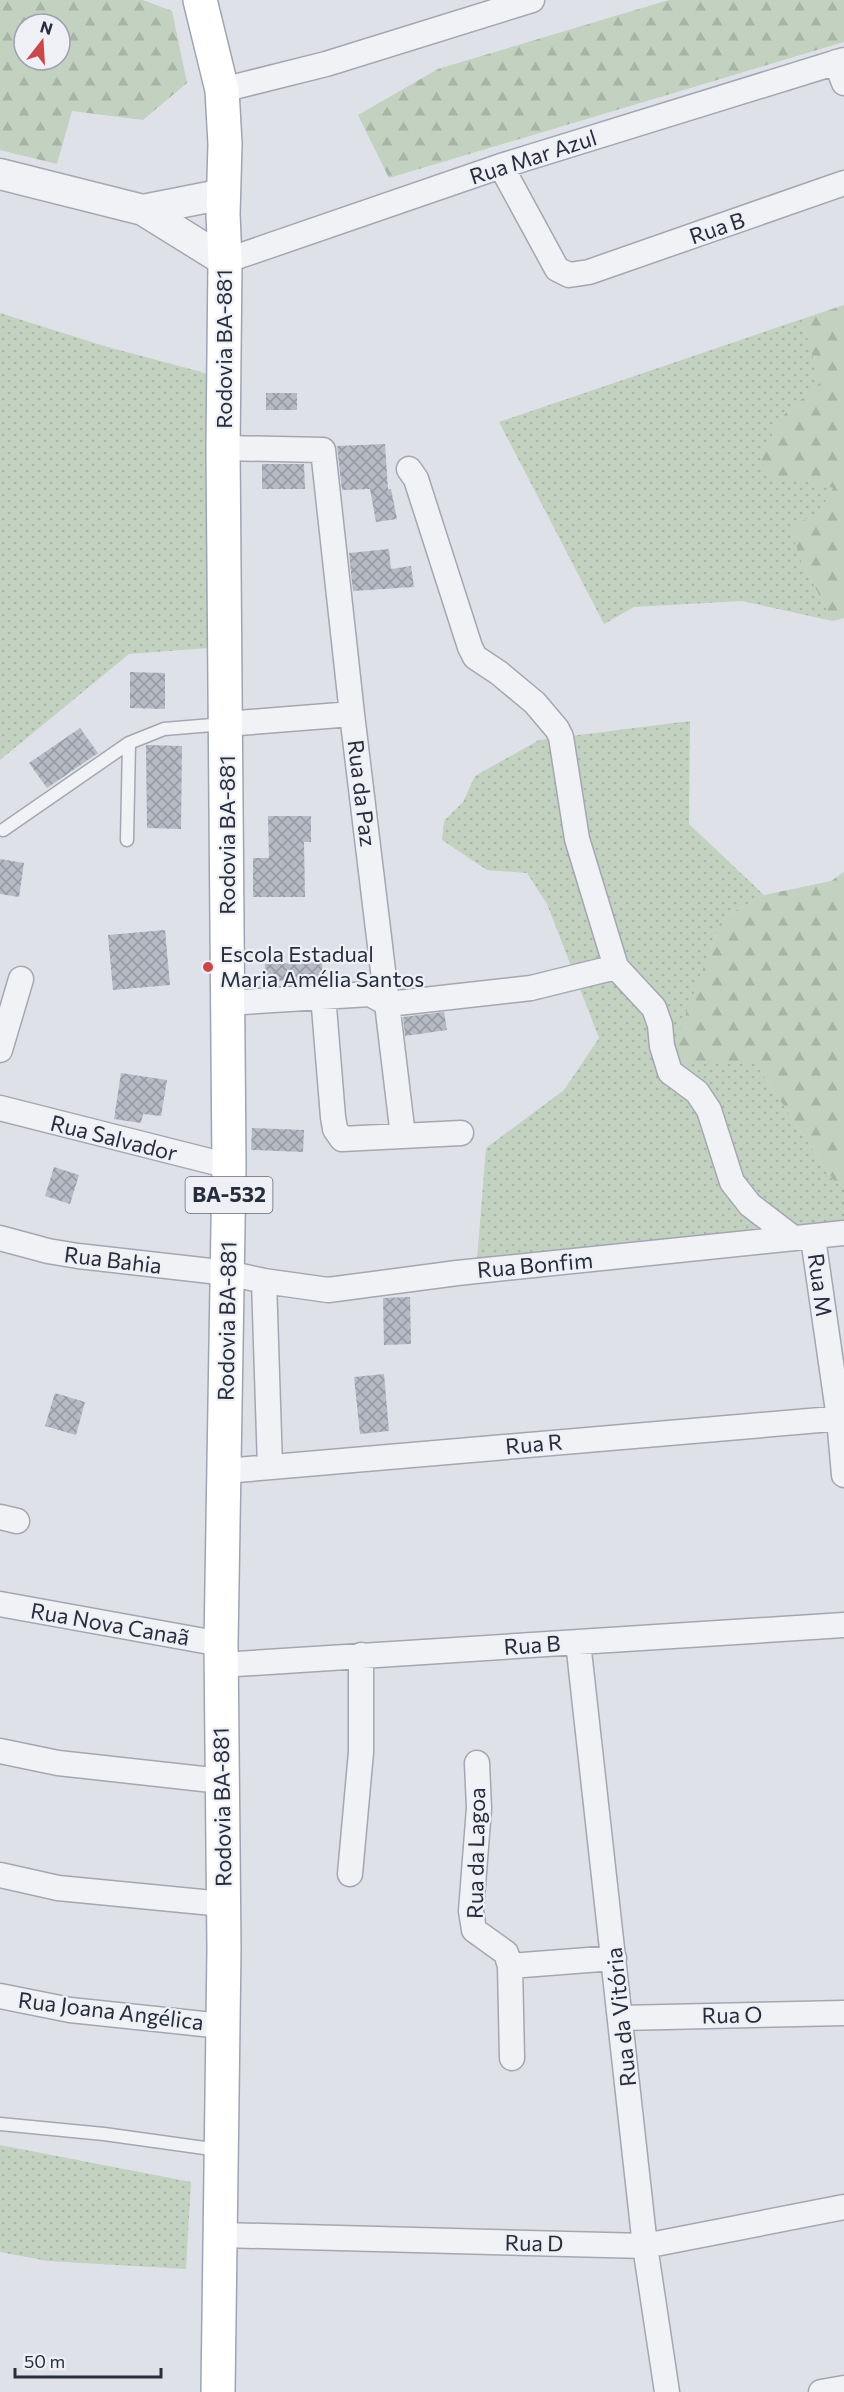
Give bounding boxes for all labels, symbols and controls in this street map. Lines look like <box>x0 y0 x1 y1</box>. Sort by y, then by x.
north arrow <box>12 12 72 72</box>
text: N <box>38 16 55 38</box>
street label: Rua Mar Azul <box>466 123 600 190</box>
street label: Rua B <box>686 206 748 250</box>
street label: Rodovia BA-881 <box>210 269 237 429</box>
street label: Rua da Paz <box>343 738 382 848</box>
street label: Rodovia BA-881 <box>213 755 240 915</box>
place label: Escola Estadual Maria Amélia Santos <box>220 940 424 992</box>
marker: Escola Estadual Maria Amélia Santos <box>201 960 215 974</box>
street label: Rua Salvador <box>48 1109 181 1166</box>
road number: BA-532 <box>186 1177 272 1213</box>
street label: Rua Bahia <box>63 1240 163 1279</box>
street label: Rodovia BA-881 <box>212 1241 241 1401</box>
street label: Rua Bonfim <box>476 1246 594 1283</box>
street label: Rua M <box>803 1252 838 1318</box>
street label: Rua R <box>504 1428 564 1459</box>
street label: Rua Nova Canaã <box>29 1596 192 1651</box>
street label: Rua B <box>503 1629 561 1660</box>
street label: Rodovia BA-881 <box>207 1727 236 1887</box>
street label: Rua da Lagoa <box>461 1787 490 1919</box>
street label: Rua da Vitória <box>600 1946 641 2088</box>
street label: Rua Joana Angélica <box>17 1986 205 2035</box>
street label: Rua O <box>701 2000 763 2029</box>
street label: Rua D <box>504 2228 564 2257</box>
scale bar <box>15 2341 160 2379</box>
text: 50 m <box>24 2350 65 2372</box>

